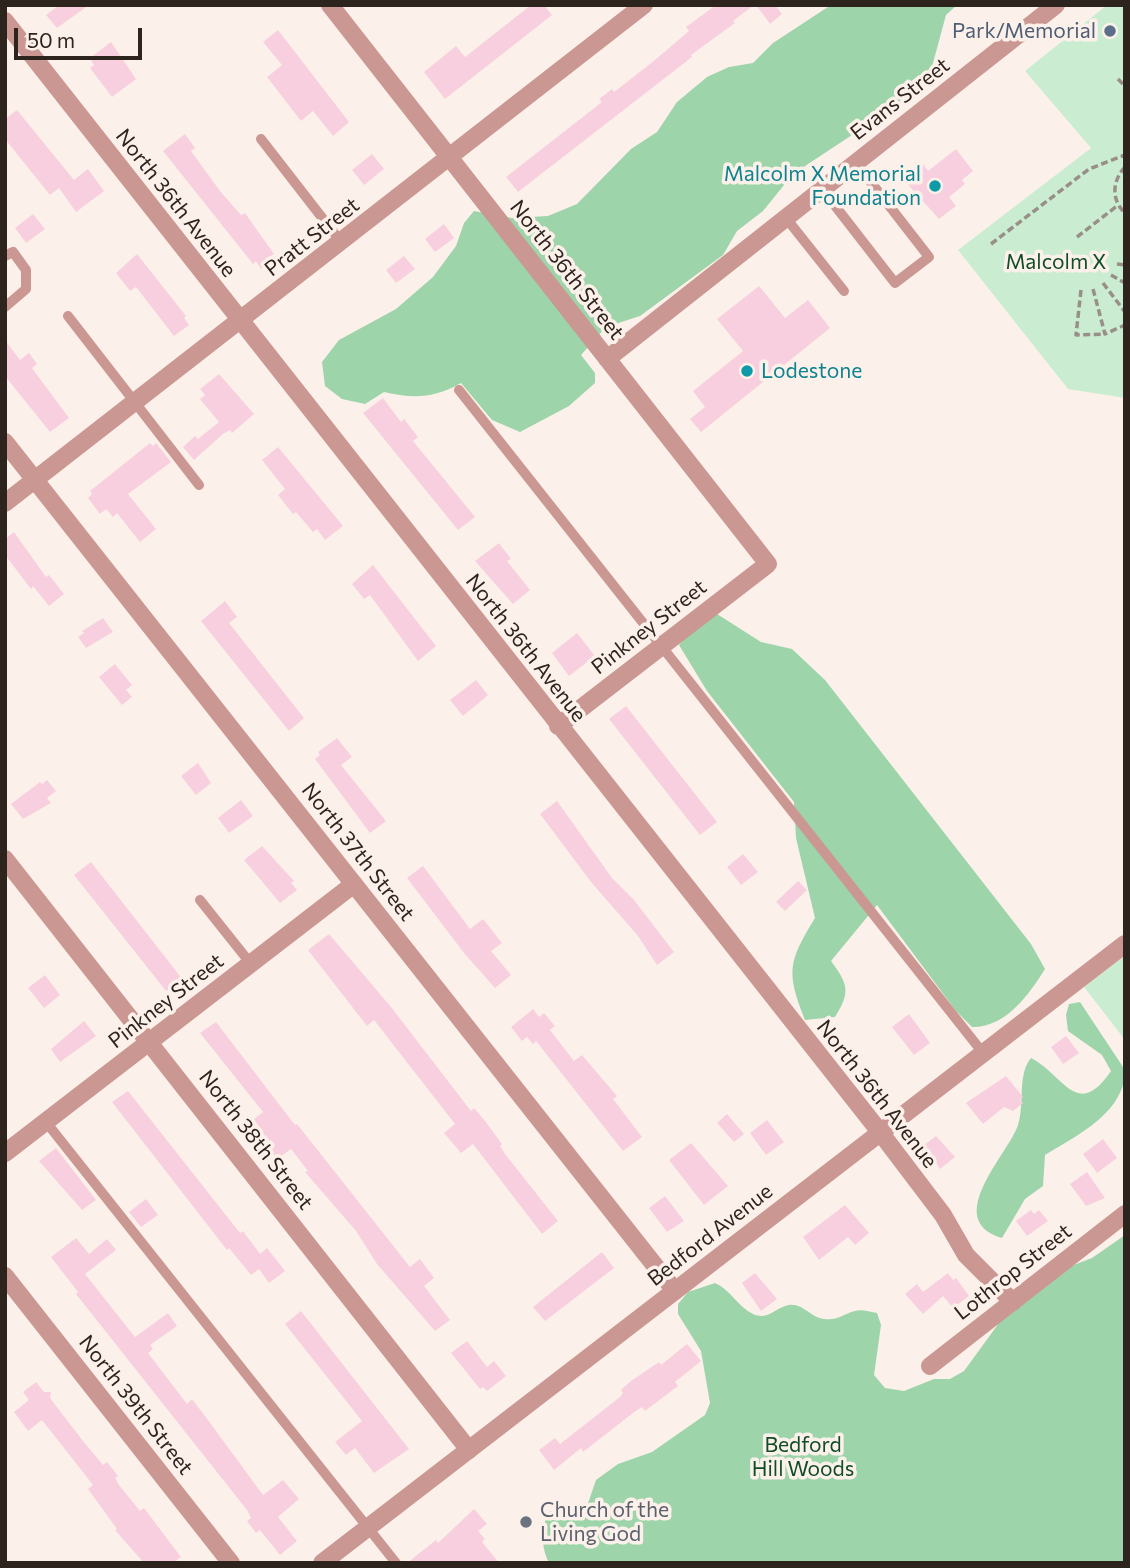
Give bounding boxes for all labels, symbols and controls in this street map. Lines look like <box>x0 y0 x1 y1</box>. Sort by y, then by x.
scale bar <box>18 14 145 58</box>
place label: Park/Memorial <box>952 18 1096 44</box>
marker: Park/Memorial <box>1102 23 1118 39</box>
text: 50 m <box>27 27 75 52</box>
street label: Evans Street <box>845 53 955 145</box>
street label: North 36th Avenue <box>110 124 242 282</box>
place label: Malcolm X Memorial Foundation <box>724 161 921 211</box>
marker: Malcolm X Memorial Foundation <box>927 178 943 194</box>
street label: Pratt Street <box>260 192 364 282</box>
street label: North 36th Street <box>505 195 629 345</box>
park label: Malcolm X <box>1005 249 1107 275</box>
place label: Lodestone <box>761 358 862 384</box>
marker: Lodestone <box>739 363 755 379</box>
street label: North 36th Avenue <box>460 569 592 727</box>
street label: Pinkney Street <box>586 574 712 680</box>
street label: North 37th Street <box>296 778 420 926</box>
street label: Pinkney Street <box>103 948 229 1054</box>
street label: North 36th Avenue <box>811 1015 943 1173</box>
street label: North 38th Street <box>194 1065 318 1215</box>
street label: Bedford Avenue <box>643 1179 777 1291</box>
street label: Lothrop Street <box>950 1219 1076 1325</box>
street label: North 39th Street <box>74 1330 198 1480</box>
park label: Bedford Hill Woods <box>752 1432 854 1482</box>
place label: Church of the Living God <box>540 1497 669 1547</box>
marker: Church of the Living God <box>518 1514 534 1530</box>

